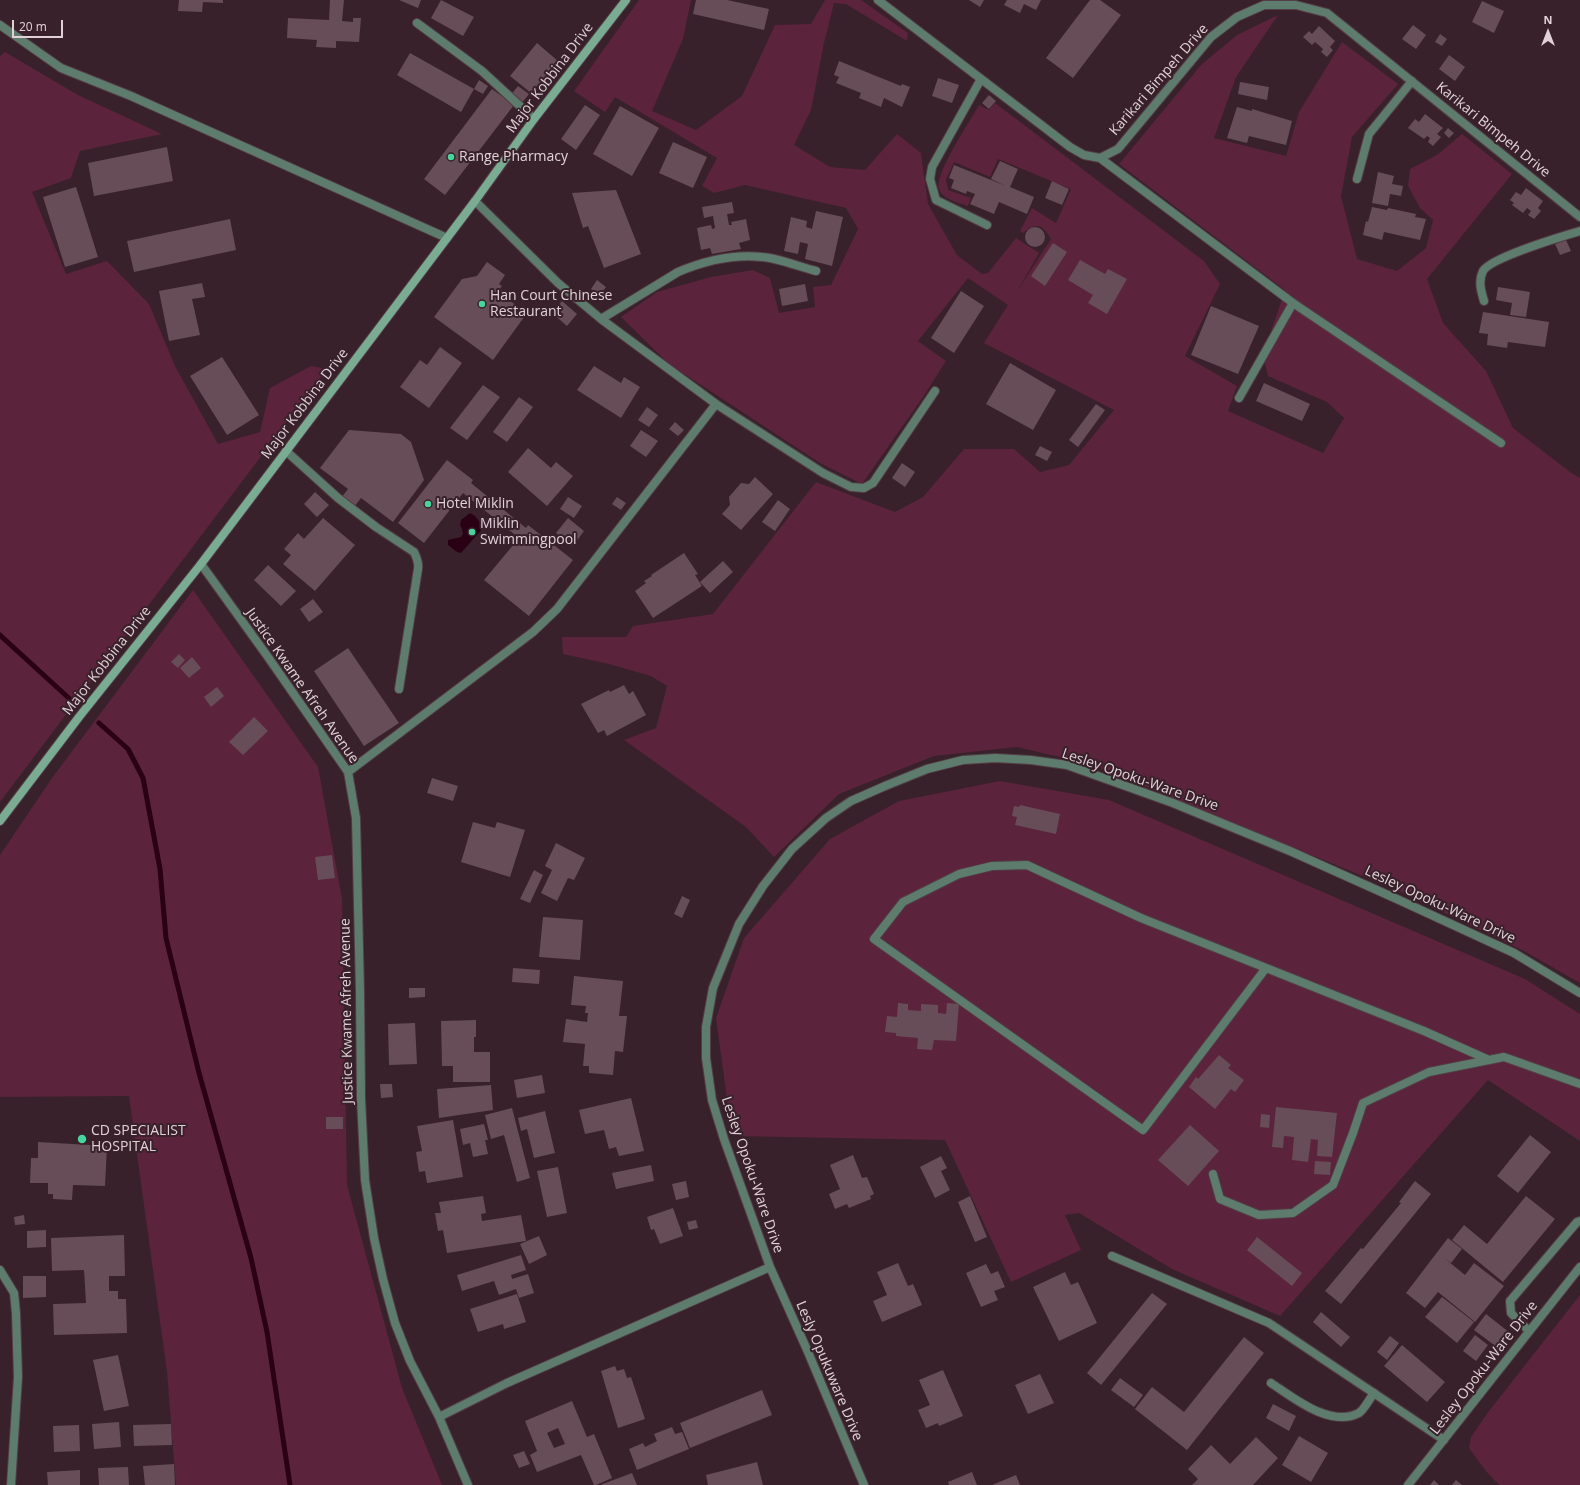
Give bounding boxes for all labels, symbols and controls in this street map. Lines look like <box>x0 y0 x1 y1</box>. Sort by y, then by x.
scale bar <box>14 12 65 38</box>
north arrow <box>1528 12 1568 52</box>
text: N <box>1544 12 1552 27</box>
text: 20 m <box>19 18 47 35</box>
street label: Major Kobbina Drive <box>503 20 597 136</box>
street label: Karikari Bimpeh Drive <box>1106 21 1212 139</box>
street label: Karikari Bimpeh Drive <box>1433 79 1553 181</box>
place label: Range Pharmacy <box>459 149 568 165</box>
marker: Range Pharmacy <box>446 152 456 162</box>
place label: Han Court Chinese Restaurant <box>490 288 612 320</box>
marker: Han Court Chinese Restaurant <box>477 299 487 309</box>
street label: Major Kobbina Drive <box>258 346 352 462</box>
place label: Hotel Miklin <box>436 496 514 512</box>
marker: Hotel Miklin <box>423 499 433 509</box>
place label: Miklin Swimmingpool <box>480 516 577 548</box>
marker: Miklin Swimmingpool <box>467 527 477 537</box>
street label: Major Kobbina Drive <box>59 603 155 719</box>
street label: Justice Kwame Afreh Avenue <box>242 605 362 767</box>
street label: Lesley Opoku-Ware Drive <box>1060 745 1220 815</box>
street label: Lesley Opoku-Ware Drive <box>1362 863 1518 947</box>
street label: Justice Kwame Afreh Avenue <box>337 918 357 1104</box>
street label: Lesley Opoku-Ware Drive <box>717 1095 787 1255</box>
place label: CD SPECIALIST HOSPITAL <box>91 1123 186 1156</box>
marker: CD SPECIALIST HOSPITAL <box>76 1133 88 1145</box>
street label: Lesley Opoku-Ware Drive <box>1427 1298 1541 1438</box>
street label: Lesly Opukuware Drive <box>792 1299 866 1443</box>

